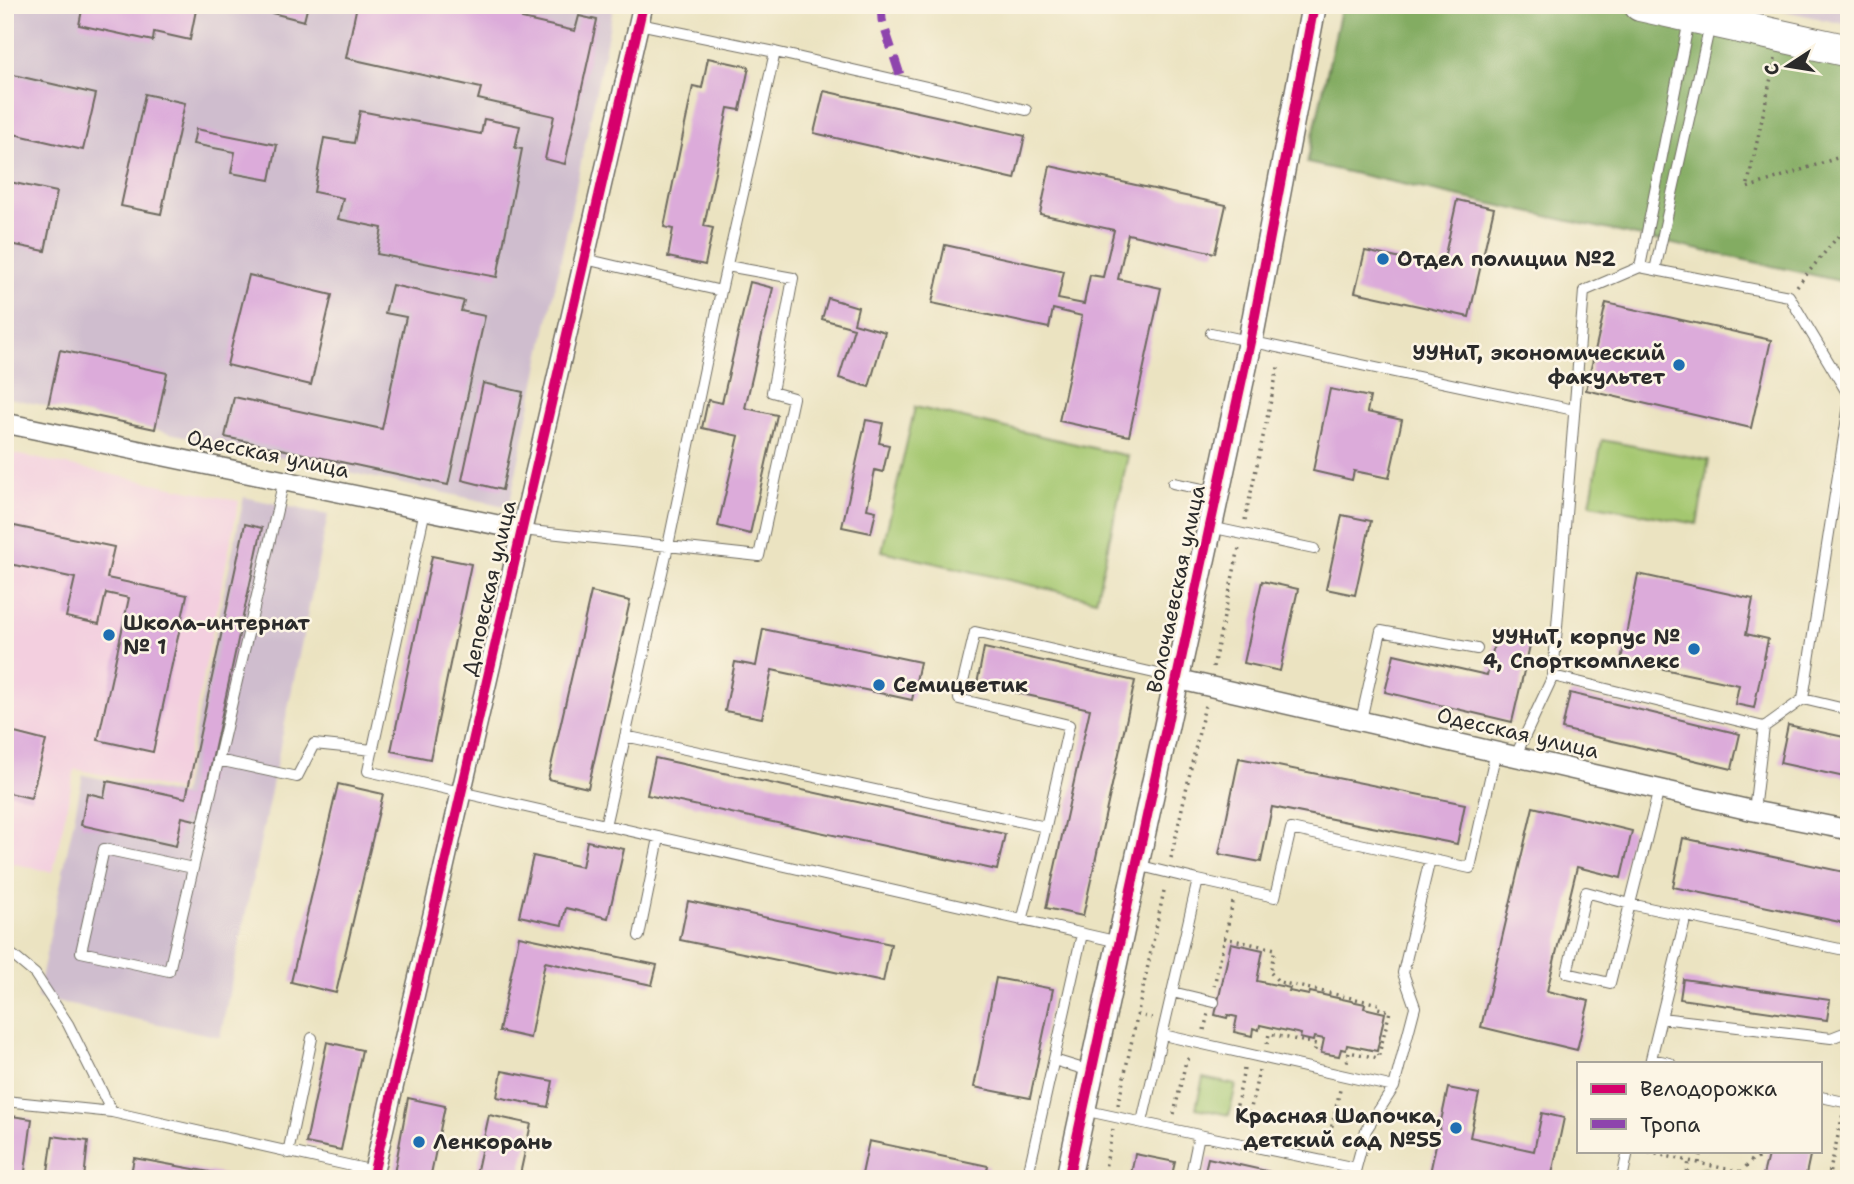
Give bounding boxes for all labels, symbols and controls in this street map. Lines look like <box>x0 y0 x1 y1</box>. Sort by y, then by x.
north arrow <box>1752 32 1822 102</box>
text: С <box>1758 61 1785 78</box>
place label: Отдел полиции №2 <box>1397 245 1616 273</box>
marker: Отдел полиции №2 <box>1375 251 1391 267</box>
place label: УУНиТ, экономический факультет <box>1412 339 1665 391</box>
marker: УУНиТ, экономический факультет <box>1671 357 1687 373</box>
street label: Одесская улица <box>184 423 352 485</box>
street label: Волочаевская улица <box>1140 482 1212 696</box>
street label: Деповская улица <box>455 497 523 679</box>
place label: Школа-интернат № 1 <box>123 609 310 661</box>
place label: УУНиТ, корпус № 4, Спорткомплекс <box>1483 623 1680 675</box>
marker: Школа-интернат № 1 <box>101 627 117 643</box>
marker: УУНиТ, корпус № 4, Спорткомплекс <box>1686 641 1702 657</box>
place label: Семицветик <box>893 671 1028 699</box>
marker: Семицветик <box>871 677 887 693</box>
street label: Одесская улица <box>1434 701 1602 765</box>
legend <box>1577 1062 1822 1152</box>
text: Велодорожка <box>1640 1075 1777 1103</box>
place label: Красная Шапочка, детский сад №55 <box>1235 1102 1442 1154</box>
text: Тропа <box>1640 1111 1700 1139</box>
marker: Красная Шапочка, детский сад №55 <box>1448 1120 1464 1136</box>
place label: Ленкорань <box>433 1128 552 1156</box>
marker: Ленкорань <box>411 1134 427 1150</box>

